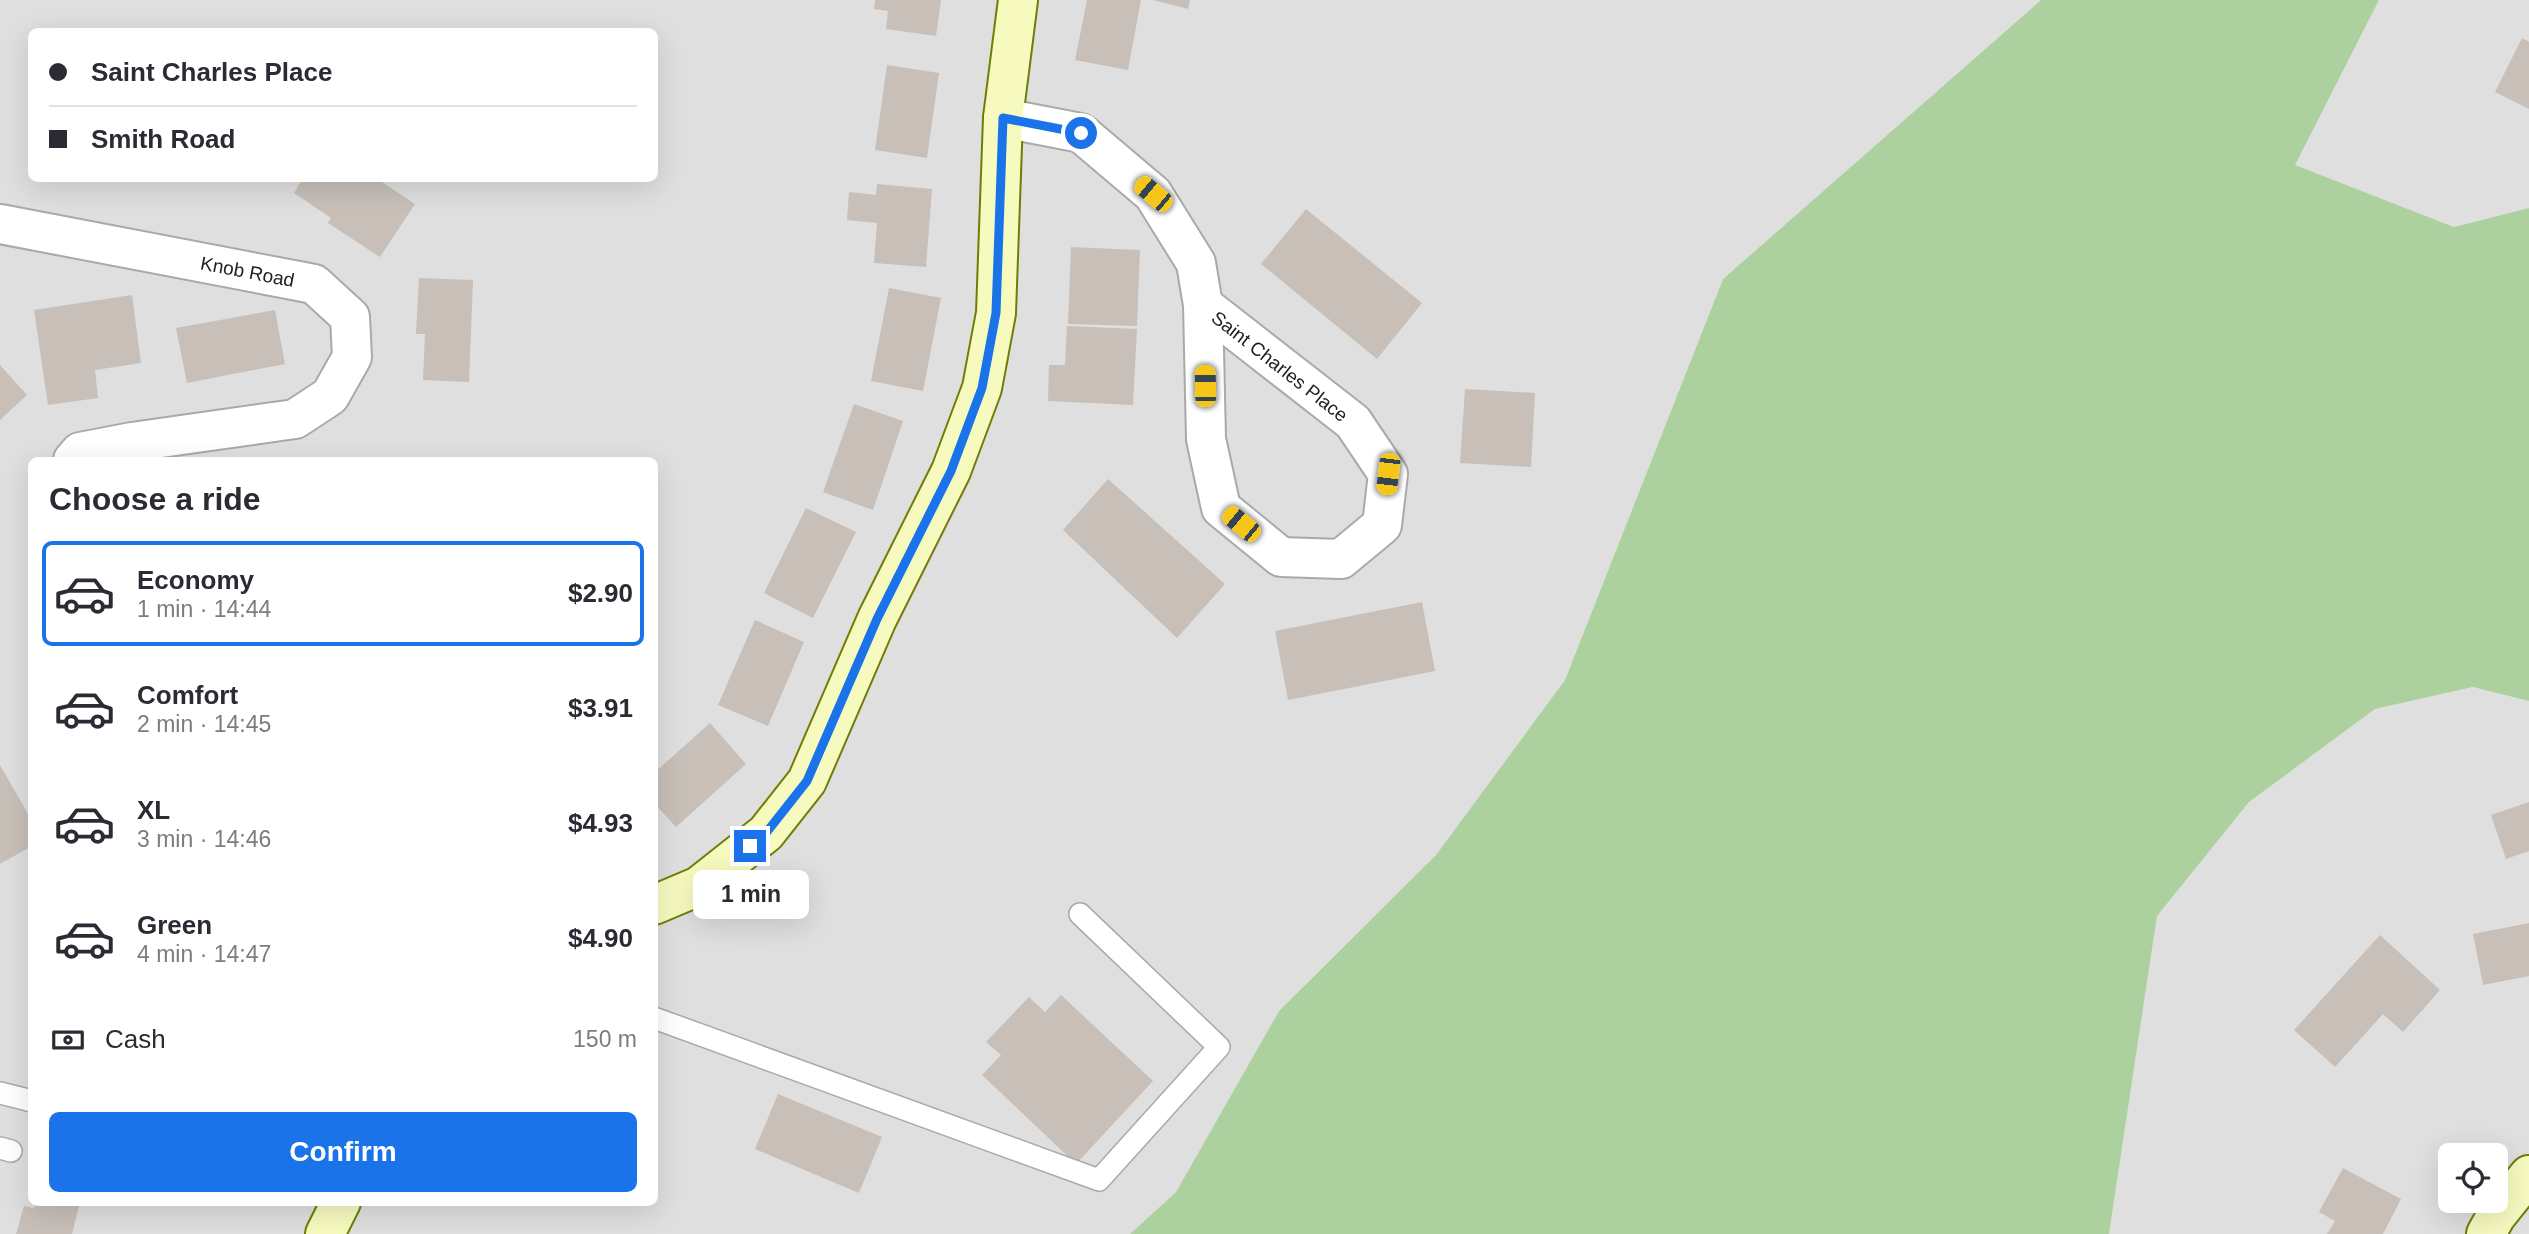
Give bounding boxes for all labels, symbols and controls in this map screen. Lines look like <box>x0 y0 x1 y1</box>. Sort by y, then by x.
text: Saint Charles Place <box>91 57 332 87</box>
route start <box>1065 117 1097 149</box>
text: Smith Road <box>91 124 235 154</box>
car <box>1131 172 1176 216</box>
street label: Knob Road <box>199 253 296 291</box>
street label: Saint Charles Place <box>1207 307 1352 426</box>
car <box>1195 365 1216 407</box>
car <box>1376 452 1401 496</box>
text: Choose a ride <box>49 481 261 517</box>
car <box>1219 503 1264 545</box>
icon: car <box>53 562 116 625</box>
text: Economy <box>137 565 254 595</box>
text: $2.90 <box>568 578 633 608</box>
text: 1 min · 14:44 <box>137 596 271 622</box>
icon: car <box>53 677 116 740</box>
text: Comfort <box>137 680 238 710</box>
text: $3.91 <box>568 693 633 723</box>
text: 2 min · 14:45 <box>137 711 271 737</box>
icon: car <box>53 792 116 855</box>
text: XL <box>137 795 170 825</box>
text: $4.93 <box>568 808 633 838</box>
text: 3 min · 14:46 <box>137 826 271 852</box>
route end <box>734 830 766 862</box>
callout: 1 min <box>692 870 808 920</box>
text: 1 min <box>721 881 781 907</box>
icon: car <box>53 907 116 970</box>
text: Green <box>137 910 212 940</box>
text: $4.90 <box>568 923 633 953</box>
text: 4 min · 14:47 <box>137 941 271 967</box>
icon: cash <box>49 1021 87 1059</box>
text: Cash <box>105 1024 166 1054</box>
text: 150 m <box>573 1026 637 1052</box>
button: Confirm <box>49 1112 637 1192</box>
map controls <box>2438 1143 2508 1213</box>
button: locate <box>2438 1143 2508 1213</box>

